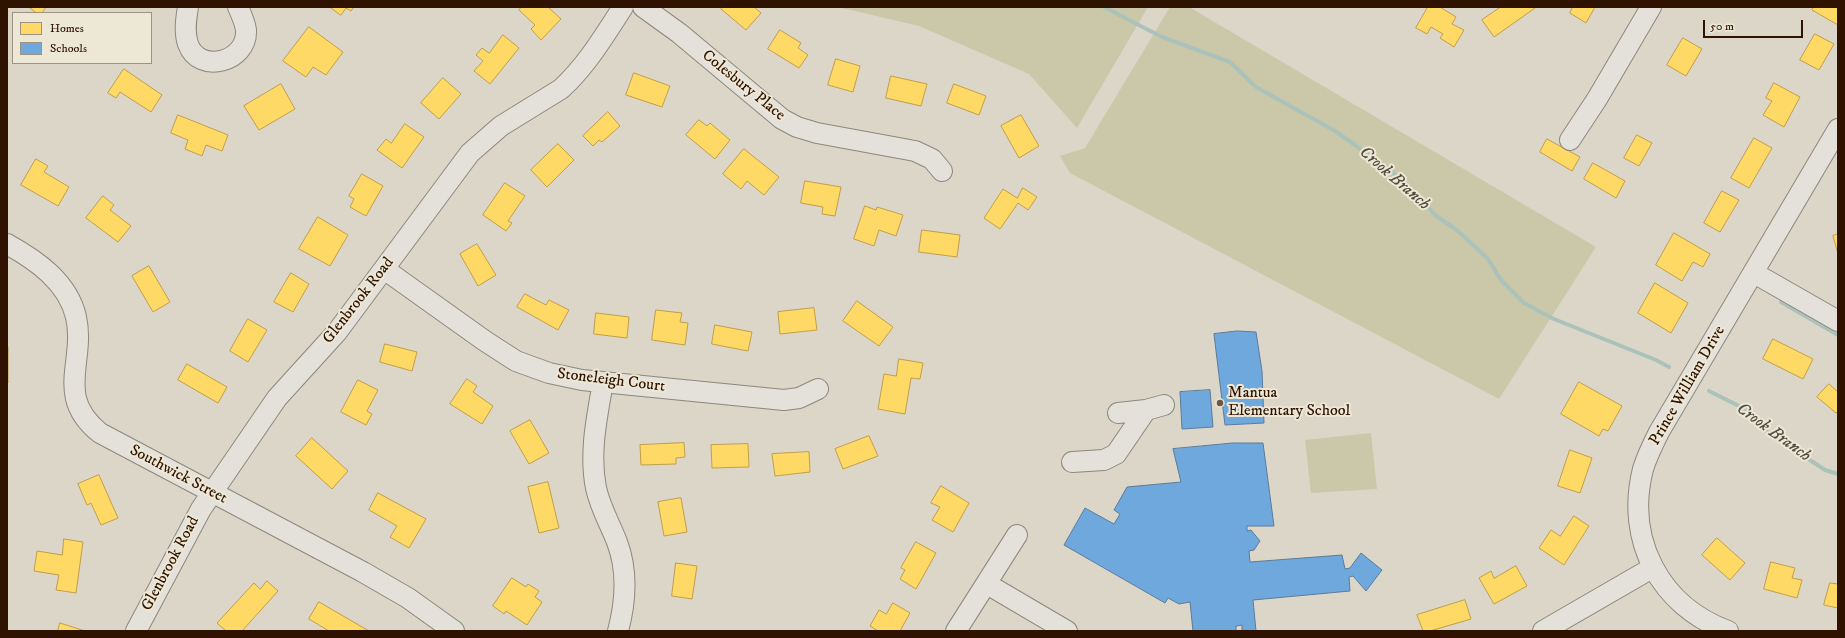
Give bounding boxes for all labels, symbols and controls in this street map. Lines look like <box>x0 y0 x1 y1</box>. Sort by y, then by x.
legend <box>12 12 152 64</box>
scale bar <box>1705 12 1805 38</box>
text: 50 m <box>1710 19 1734 34</box>
text: Homes <box>50 21 84 36</box>
text: Schools <box>50 41 87 56</box>
street label: Colesbury Place <box>697 47 789 125</box>
water label: Crook Branch <box>1354 143 1434 215</box>
street label: Glenbrook Road <box>319 254 399 348</box>
street label: Prince William Drive <box>1646 323 1730 449</box>
street label: Stoneleigh Court <box>556 365 666 397</box>
place label: Mantua Elementary School <box>1228 384 1350 422</box>
marker: Mantua Elementary School <box>1215 398 1225 408</box>
water label: Crook Branch <box>1732 399 1814 467</box>
street label: Southwick Street <box>126 441 230 509</box>
street label: Glenbrook Road <box>138 513 204 615</box>

